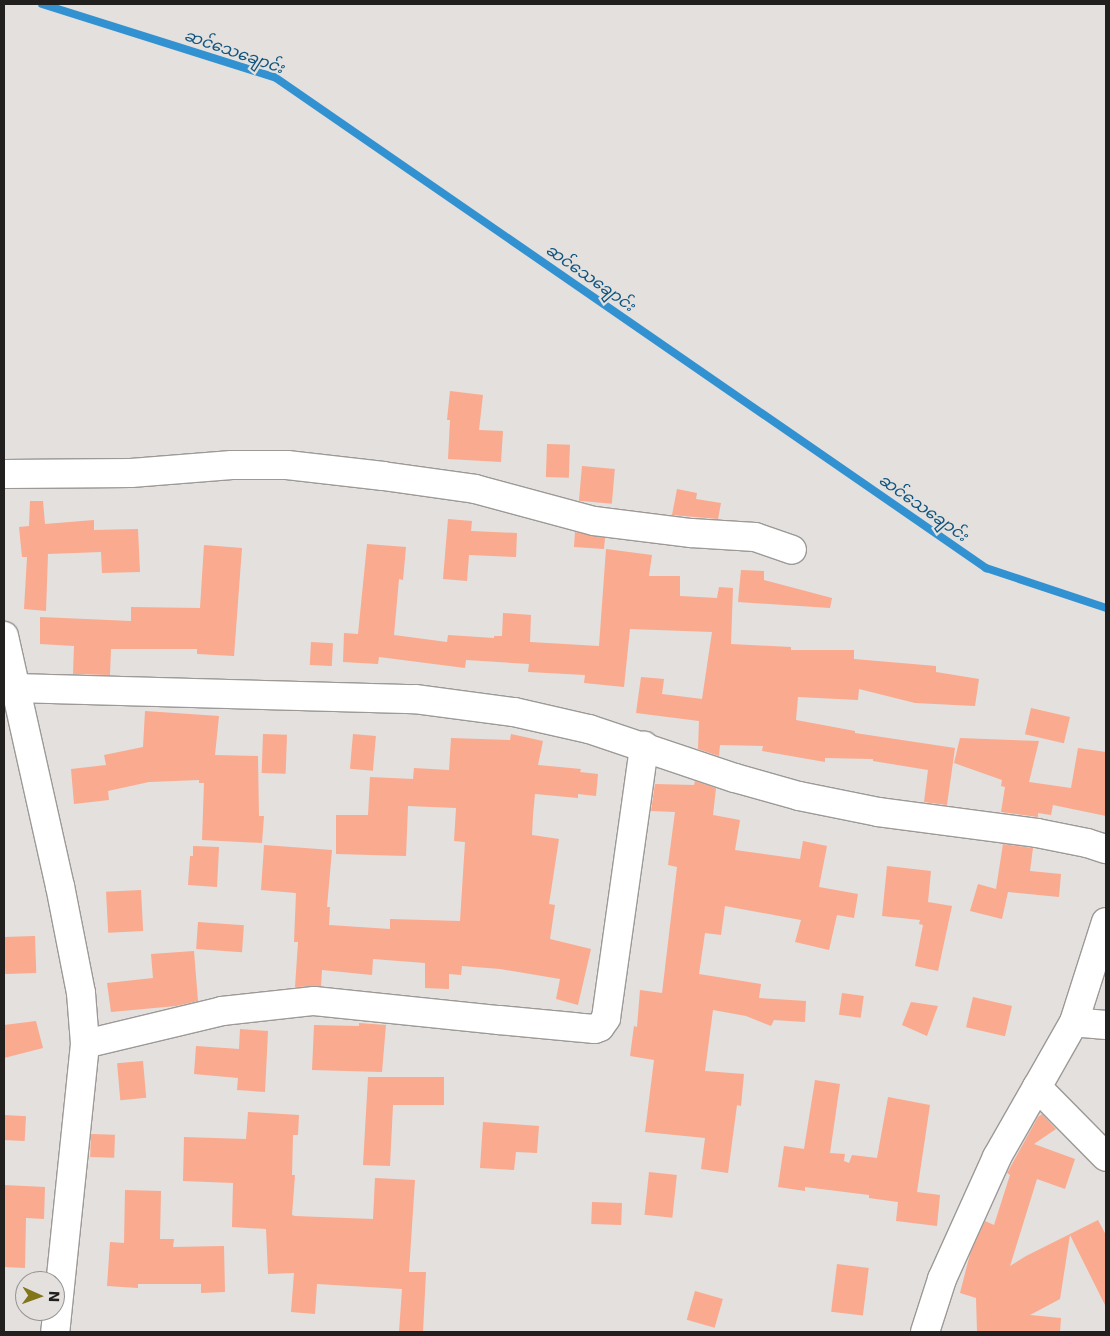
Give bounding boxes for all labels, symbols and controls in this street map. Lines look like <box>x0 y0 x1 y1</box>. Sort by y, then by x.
water label: ဆင်သေချောင်း <box>182 26 286 78</box>
water label: ဆင်သေချောင်း <box>542 240 638 316</box>
water label: ဆင်သေချောင်း <box>875 470 971 546</box>
north arrow <box>15 1271 65 1321</box>
text: N <box>46 1290 62 1303</box>

